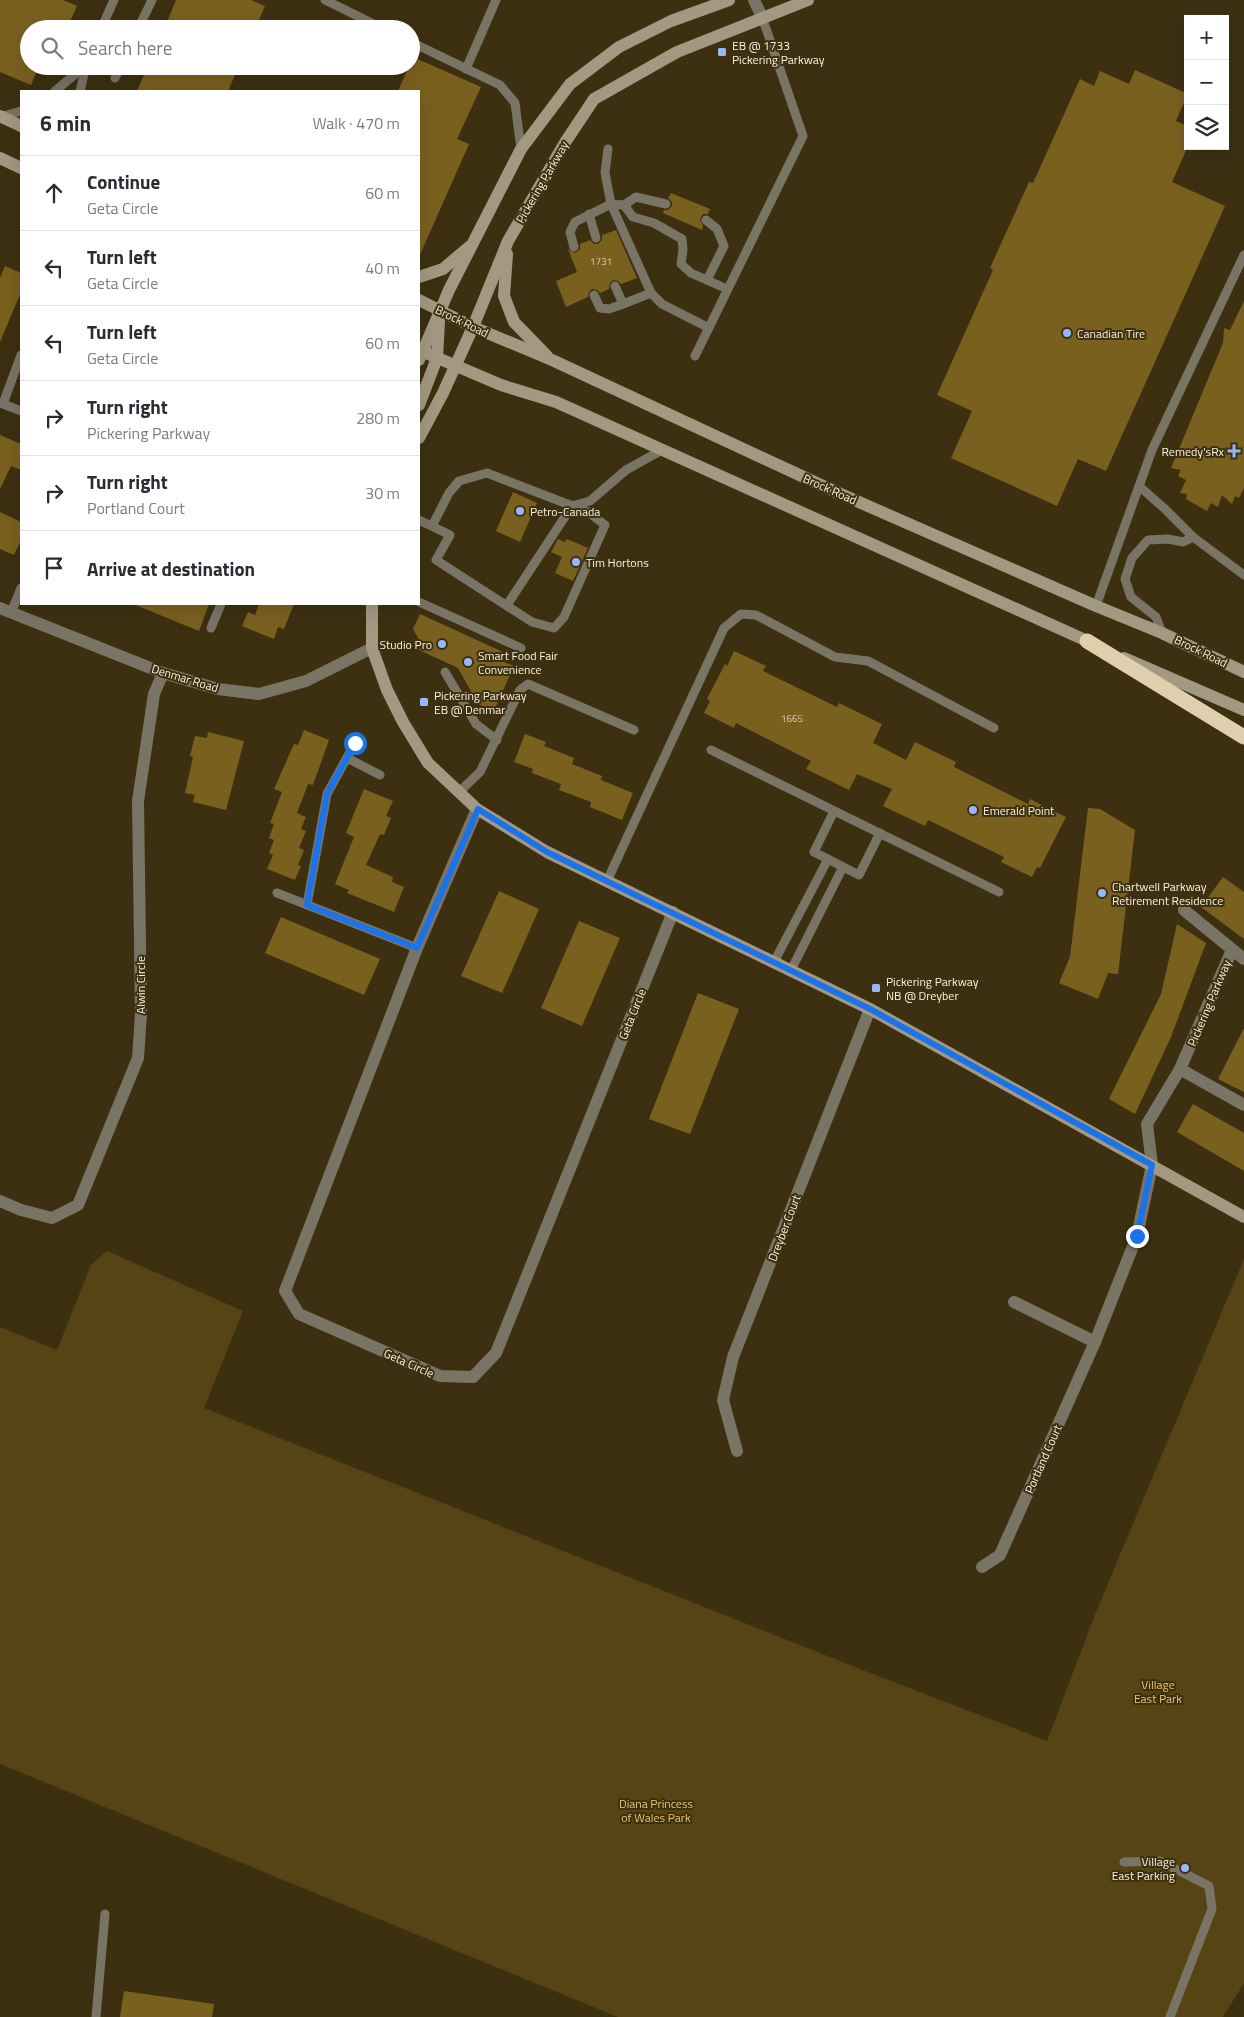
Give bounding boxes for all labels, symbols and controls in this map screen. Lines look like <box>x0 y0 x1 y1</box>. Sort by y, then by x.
map controls <box>1184 15 1229 150</box>
button: + <box>1184 15 1229 60</box>
search box <box>20 20 420 75</box>
text: Search here <box>78 33 172 62</box>
icon: search <box>38 34 66 62</box>
place label: EB @ 1733 Pickering Parkway <box>732 36 825 69</box>
marker: EB @ 1733 Pickering Parkway <box>716 46 728 58</box>
button: − <box>1184 60 1229 105</box>
button: layers <box>1184 105 1229 150</box>
text: 6 min <box>40 107 91 139</box>
text: Walk · 470 m <box>312 111 400 135</box>
street label: Pickering Parkway <box>511 137 573 227</box>
text: Continue <box>87 167 160 196</box>
icon: ahead <box>40 179 68 207</box>
text: 60 m <box>365 181 400 205</box>
text: Geta Circle <box>87 196 158 220</box>
text: Turn left <box>87 242 157 271</box>
icon: left <box>40 254 68 282</box>
house number: 1731 <box>590 254 612 269</box>
text: 40 m <box>365 256 400 280</box>
text: Geta Circle <box>87 271 158 295</box>
street label: Brock Road <box>432 300 492 342</box>
text: Turn left <box>87 317 157 346</box>
place label: Canadian Tire <box>1077 324 1145 343</box>
marker: Canadian Tire <box>1061 327 1073 339</box>
icon: left <box>40 329 68 357</box>
text: 60 m <box>365 331 400 355</box>
text: Geta Circle <box>87 346 158 370</box>
text: Turn right <box>87 392 168 421</box>
icon: right <box>40 404 68 432</box>
text: 280 m <box>356 406 400 430</box>
text: Pickering Parkway <box>87 421 210 445</box>
place label: Remedy'sRx <box>1162 442 1225 461</box>
marker: Remedy'sRx <box>1228 445 1240 457</box>
text: Turn right <box>87 467 168 496</box>
street label: Brock Road <box>800 469 860 509</box>
icon: right <box>40 479 68 507</box>
text: 30 m <box>365 481 400 505</box>
text: Portland Court <box>87 496 185 520</box>
place label: Petro-Canada <box>530 502 600 521</box>
marker: Petro-Canada <box>514 505 526 517</box>
place label: Tim Hortons <box>586 553 649 572</box>
icon: arrive <box>40 554 68 582</box>
text: Arrive at destination <box>87 554 255 583</box>
marker: Tim Hortons <box>570 556 582 568</box>
street label: Brock Road <box>1171 630 1231 672</box>
place label: Studio Pro <box>380 635 432 654</box>
marker: Studio Pro <box>436 638 448 650</box>
place label: Smart Food Fair Convenience <box>478 646 558 679</box>
marker: Smart Food Fair Convenience <box>462 656 474 668</box>
street label: Denmar Road <box>149 659 221 697</box>
place label: Pickering Parkway EB @ Denmar <box>434 686 527 719</box>
marker: Pickering Parkway EB @ Denmar <box>418 696 430 708</box>
house number: 1665 <box>781 711 804 726</box>
route start <box>344 732 367 755</box>
place label: Emerald Point <box>983 801 1055 820</box>
marker: Emerald Point <box>967 804 979 816</box>
place label: Chartwell Parkway Retirement Residence <box>1112 877 1223 910</box>
marker: Chartwell Parkway Retirement Residence <box>1096 887 1108 899</box>
street label: Alwin Circle <box>131 956 150 1014</box>
street label: Pickering Parkway <box>1182 957 1236 1049</box>
place label: Pickering Parkway NB @ Dreyber <box>886 972 979 1005</box>
marker: Pickering Parkway NB @ Dreyber <box>870 982 882 994</box>
street label: Geta Circle <box>613 986 651 1042</box>
street label: Dreyber Court <box>763 1191 806 1264</box>
route end <box>1126 1225 1149 1248</box>
street label: Geta Circle <box>381 1343 437 1383</box>
street label: Portland Court <box>1019 1421 1067 1496</box>
park label: Village East Park <box>1134 1675 1182 1708</box>
park label: Diana Princess of Wales Park <box>619 1794 694 1827</box>
place label: Village East Parking <box>1112 1852 1175 1885</box>
marker: Village East Parking <box>1179 1862 1191 1874</box>

